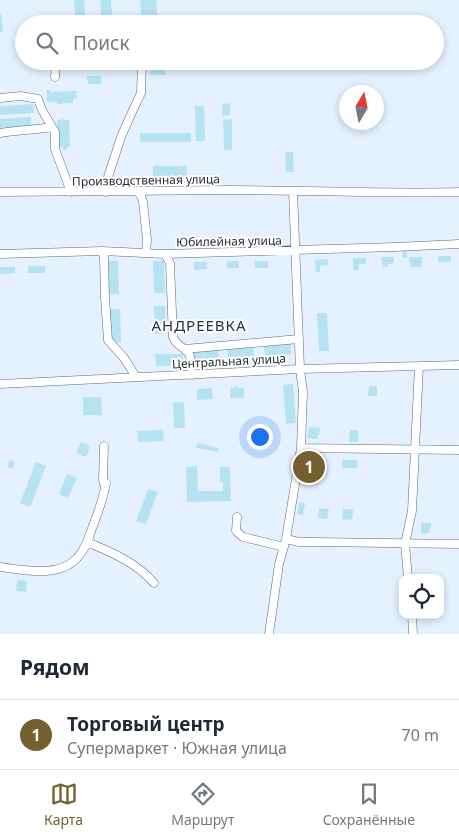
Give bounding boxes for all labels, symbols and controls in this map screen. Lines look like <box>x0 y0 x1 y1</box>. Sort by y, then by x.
search box <box>15 15 444 70</box>
icon: search <box>33 29 61 57</box>
text: Поиск <box>73 30 129 56</box>
north arrow <box>339 85 384 130</box>
street label: Производственная улица <box>72 170 220 190</box>
street label: Юбилейная улица <box>176 232 282 250</box>
district label: АНДРЕЕВКА <box>151 315 247 335</box>
street label: Центральная улица <box>172 350 286 372</box>
your location <box>247 424 273 450</box>
pin: 1 <box>293 448 325 486</box>
map controls <box>399 574 444 619</box>
button: locate <box>399 574 444 619</box>
text: Рядом <box>20 653 90 681</box>
text: Торговый центр <box>67 711 225 737</box>
text: 1 <box>31 724 41 746</box>
text: 70 m <box>402 724 439 746</box>
text: Супермаркет · Южная улица <box>67 737 287 759</box>
tab: Карта <box>44 780 83 829</box>
tab: Маршрут <box>171 780 235 829</box>
tab: Сохранённые <box>323 780 415 829</box>

